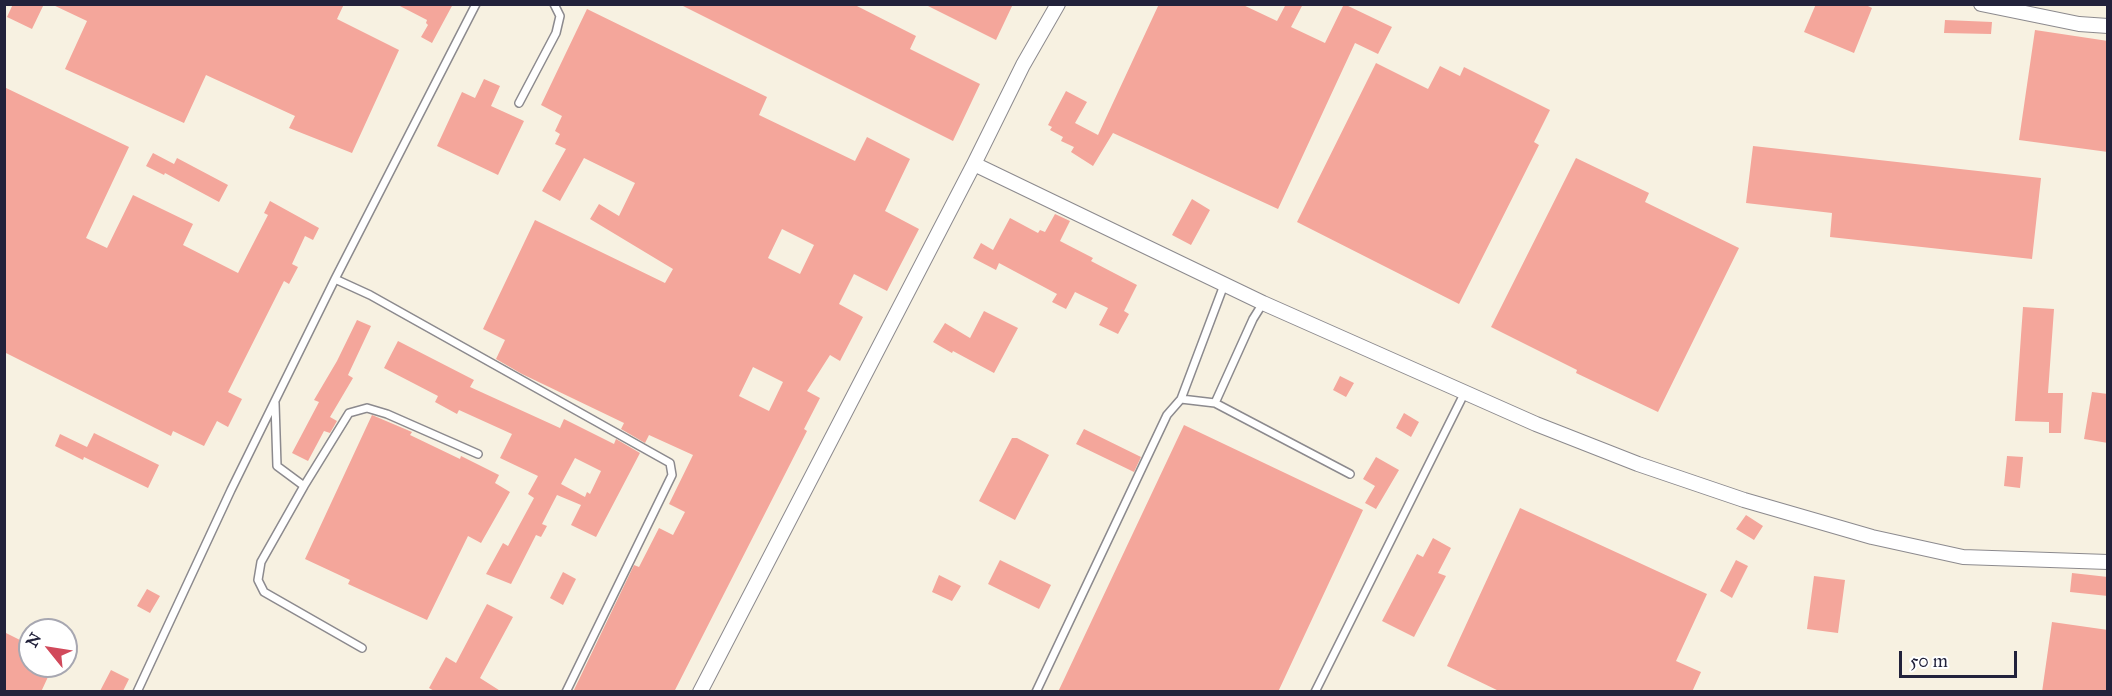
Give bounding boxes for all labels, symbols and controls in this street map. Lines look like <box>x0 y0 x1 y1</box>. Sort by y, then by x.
north arrow <box>18 618 78 678</box>
text: N <box>22 629 45 650</box>
scale bar <box>1902 639 2020 677</box>
text: 50 m <box>1910 650 1948 672</box>

